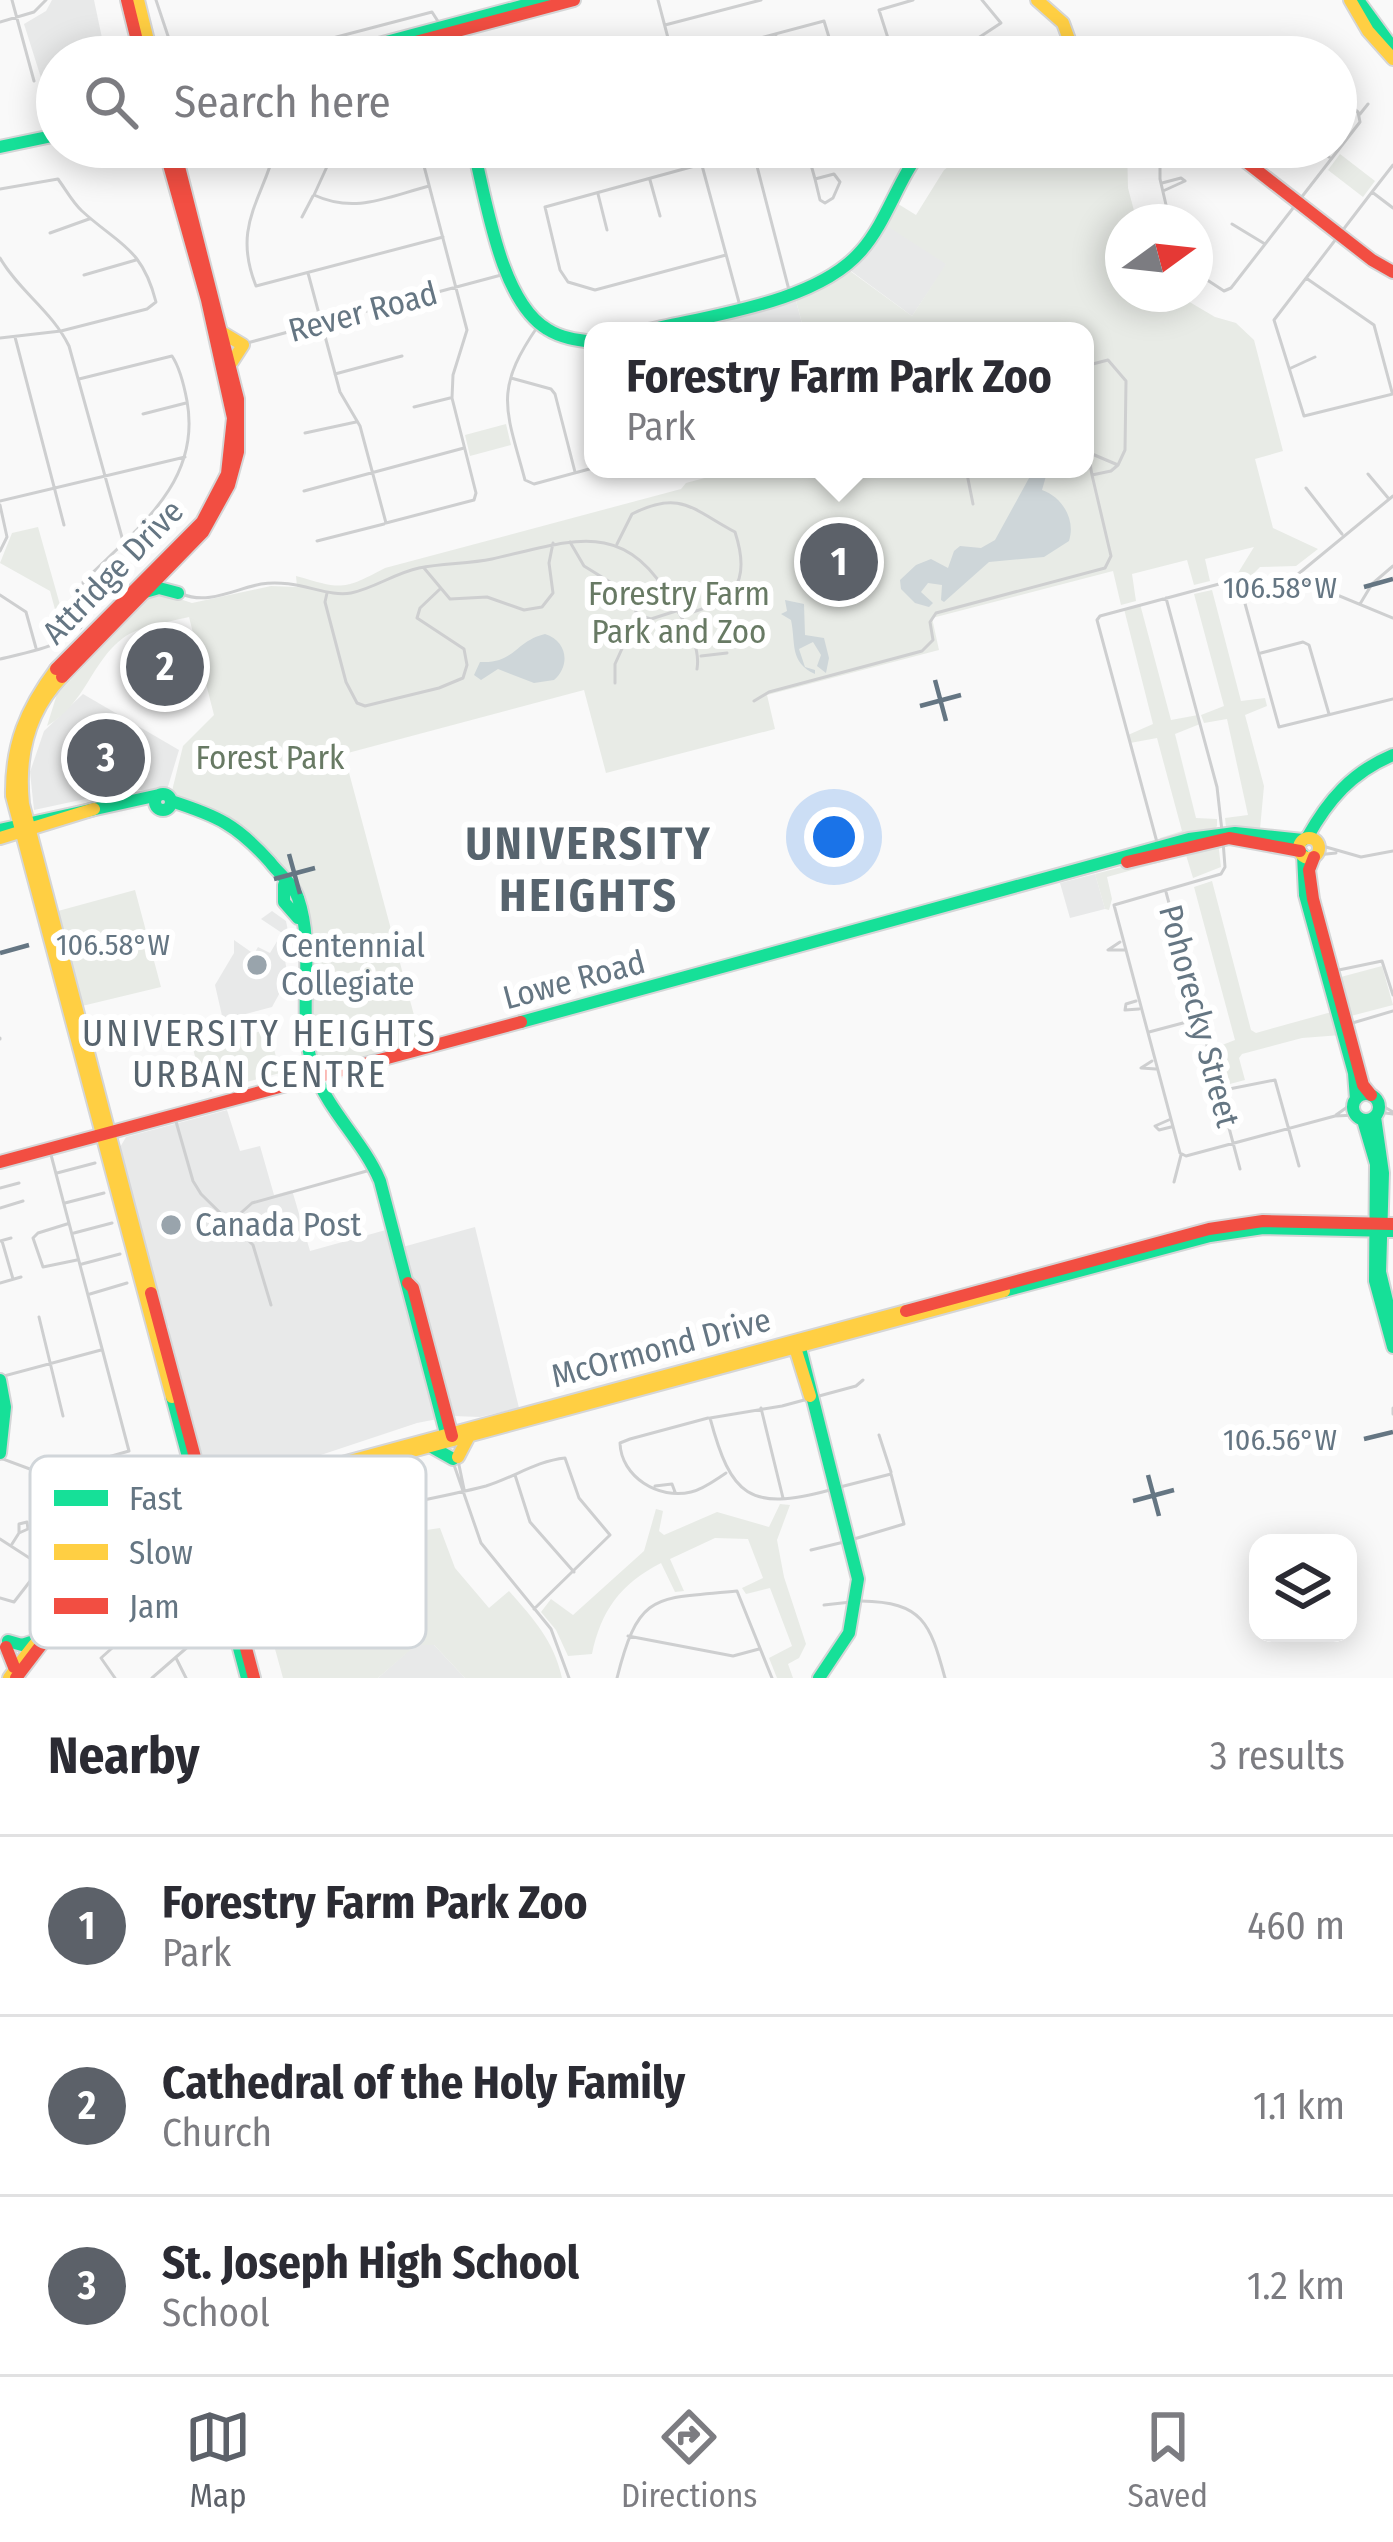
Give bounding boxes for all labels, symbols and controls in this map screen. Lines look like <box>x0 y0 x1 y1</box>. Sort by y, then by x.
search box <box>36 36 1357 168</box>
icon: search <box>78 69 144 135</box>
text: Search here <box>174 75 391 129</box>
north arrow <box>1105 204 1213 312</box>
street label: Rever Road <box>284 273 442 351</box>
popup <box>584 322 1094 478</box>
text: Forestry Farm Park Zoo <box>626 350 1052 404</box>
text: Park <box>626 404 696 450</box>
street label: Attridge Drive <box>34 491 192 653</box>
pin: 1 <box>800 517 878 607</box>
text: 106.58°W <box>1223 570 1337 606</box>
park label: Forestry Farm Park and Zoo <box>588 574 770 652</box>
pin: 2 <box>126 622 204 712</box>
pin: 3 <box>67 713 145 803</box>
park label: Forest Park <box>196 738 345 778</box>
your location <box>804 807 864 867</box>
district label: UNIVERSITY HEIGHTS <box>465 817 713 923</box>
street label: Pohorecky Street <box>1150 901 1248 1132</box>
place label: Centennial Collegiate <box>281 926 425 1004</box>
text: 106.58°W <box>56 927 170 963</box>
street label: Lowe Road <box>499 942 649 1018</box>
marker: Centennial Collegiate <box>244 952 270 978</box>
district label: UNIVERSITY HEIGHTS URBAN CENTRE <box>82 1012 438 1097</box>
place label: Canada Post <box>195 1205 361 1245</box>
marker: Canada Post <box>158 1212 184 1238</box>
street label: McOrmond Drive <box>547 1300 775 1396</box>
text: 106.56°W <box>1223 1422 1337 1458</box>
legend <box>30 1456 426 1648</box>
text: Fast <box>129 1479 183 1519</box>
text: Slow <box>129 1533 193 1573</box>
map controls <box>1249 1534 1357 1642</box>
button: layers <box>1249 1534 1357 1642</box>
text: Jam <box>129 1587 180 1627</box>
text: Nearby <box>48 1725 200 1787</box>
text: 3 results <box>1210 1733 1345 1779</box>
text: Forestry Farm Park Zoo <box>162 1876 588 1930</box>
text: 1 <box>79 1903 95 1949</box>
text: 460 m <box>1247 1903 1345 1949</box>
text: Park <box>162 1930 231 1976</box>
text: Cathedral of the Holy Family <box>162 2056 685 2110</box>
text: 2 <box>78 2083 96 2129</box>
text: 1.1 km <box>1253 2083 1345 2129</box>
text: Church <box>162 2110 272 2156</box>
text: St. Joseph High School <box>162 2236 579 2290</box>
text: 3 <box>78 2263 96 2309</box>
text: 1.2 km <box>1247 2263 1345 2309</box>
text: School <box>162 2290 270 2336</box>
tab: Map <box>185 2404 251 2516</box>
tab: Directions <box>621 2404 757 2516</box>
tab: Saved <box>1127 2404 1208 2516</box>

